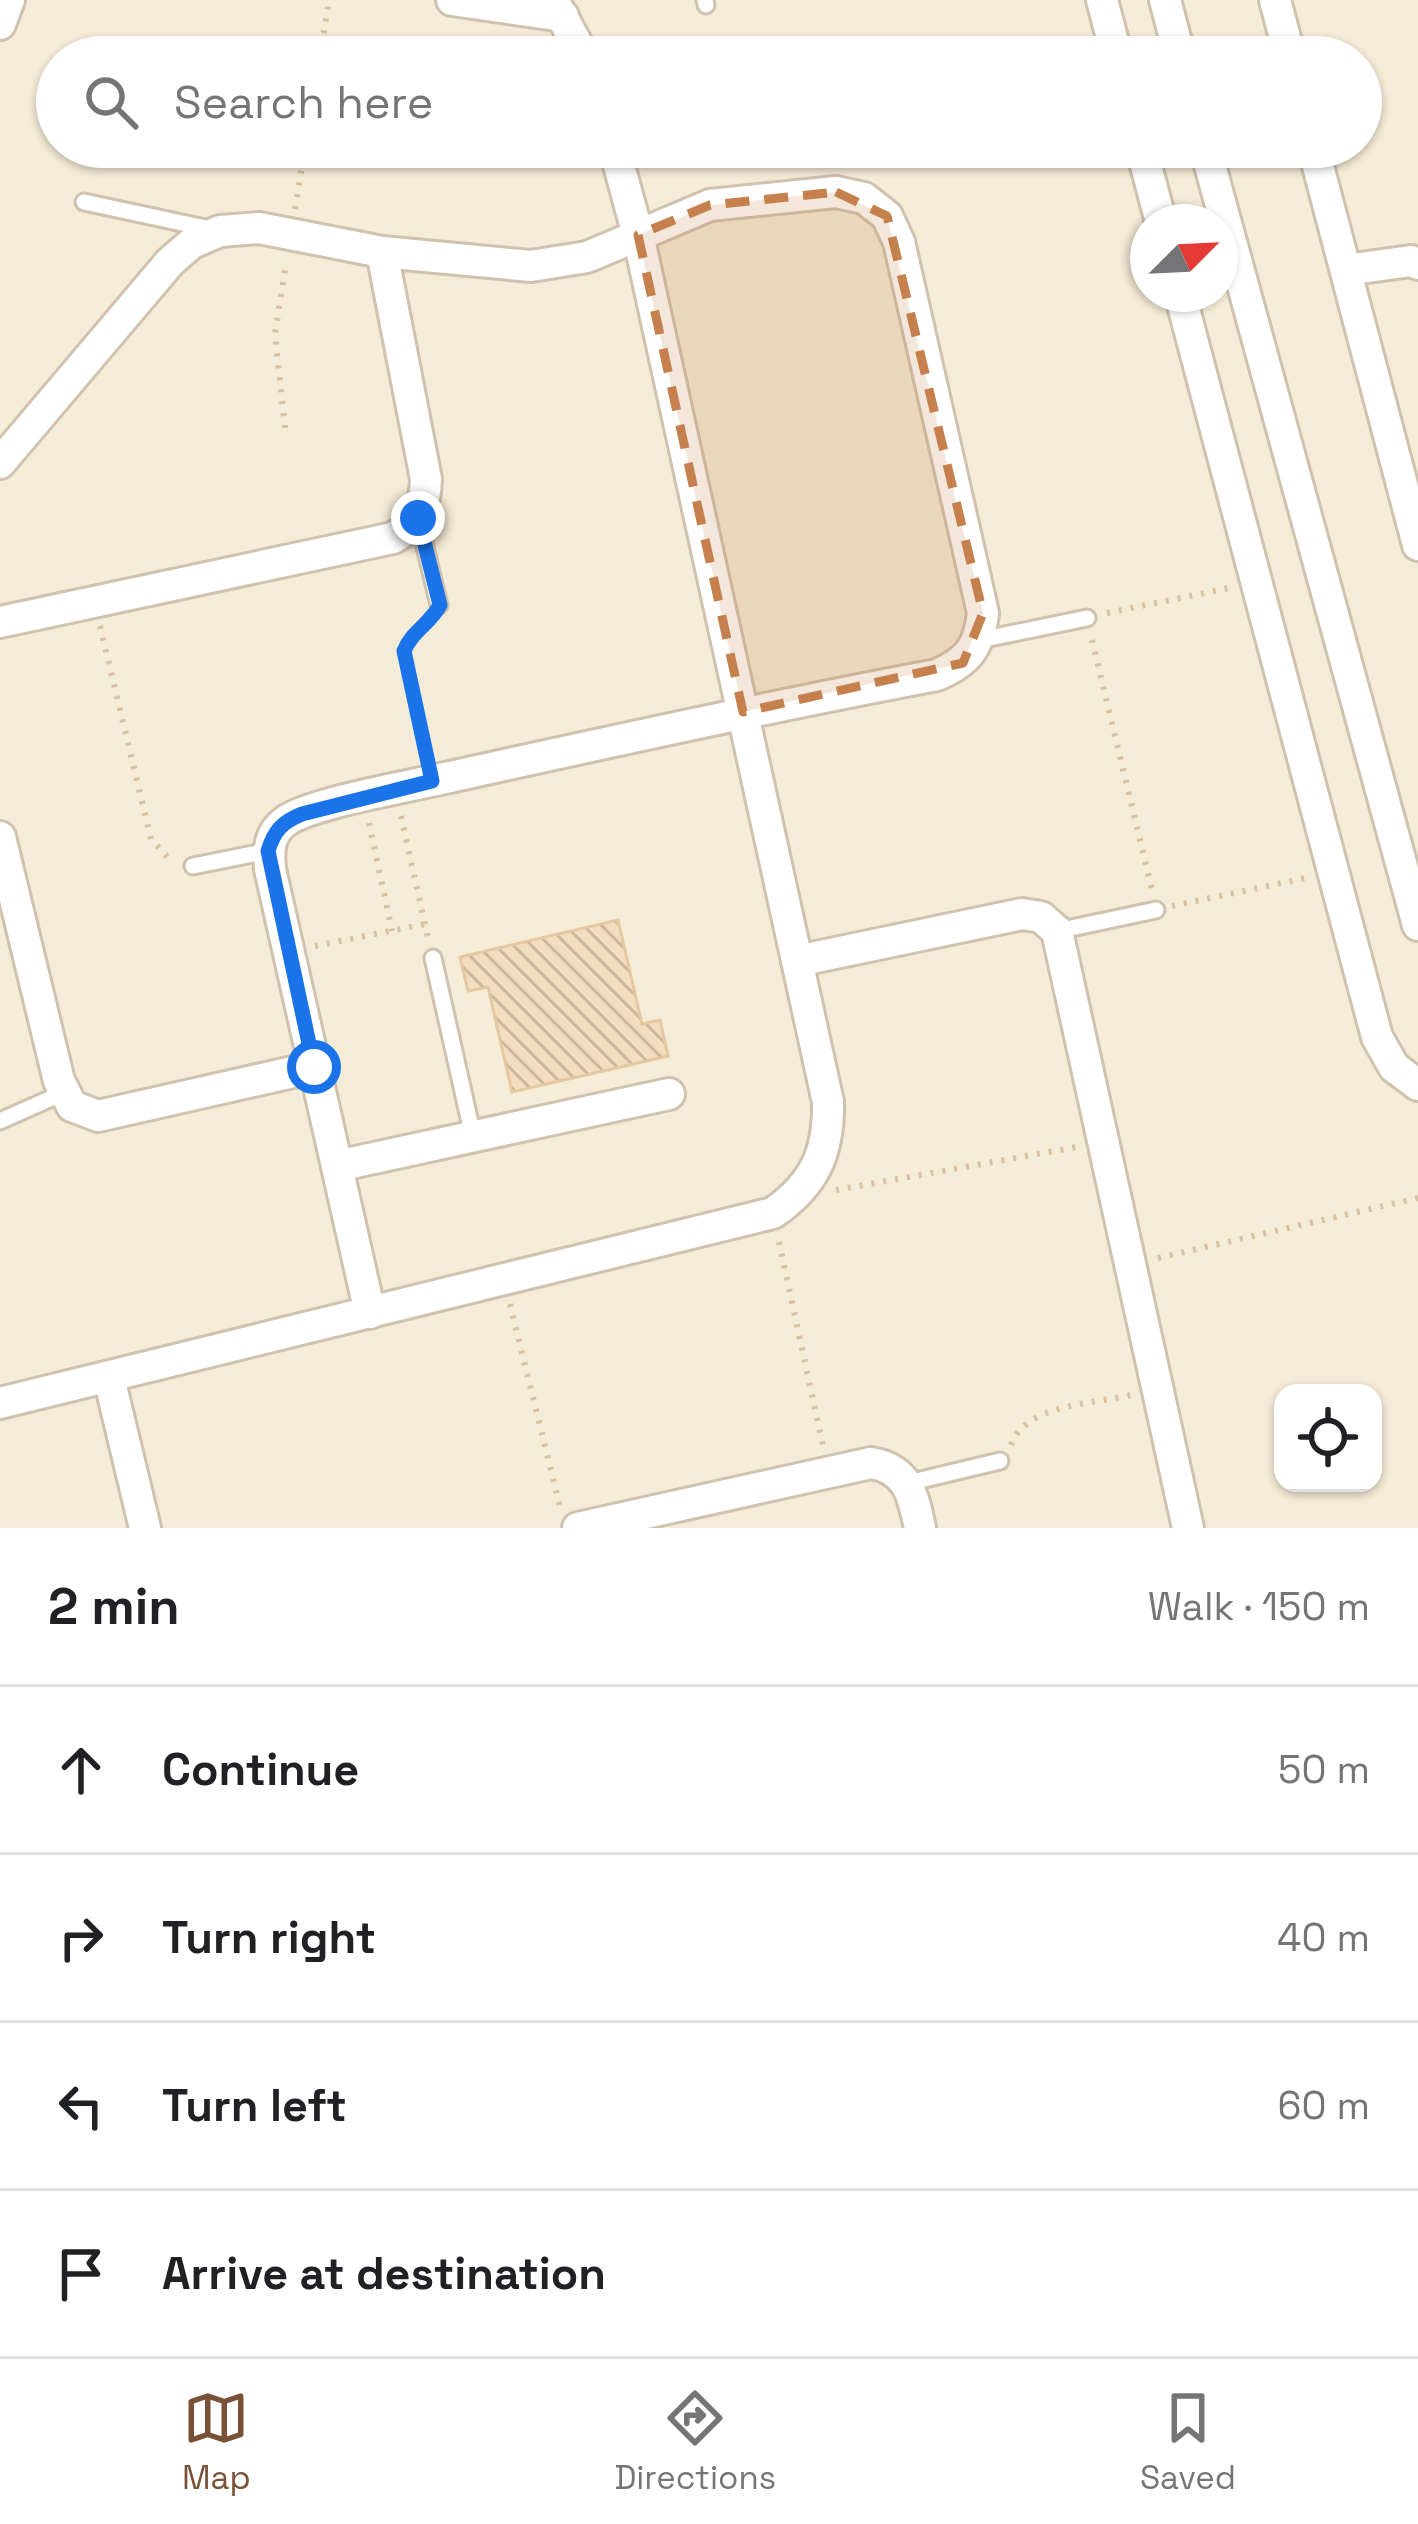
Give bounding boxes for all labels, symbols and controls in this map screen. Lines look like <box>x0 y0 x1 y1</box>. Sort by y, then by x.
search box <box>36 36 1382 168</box>
icon: search <box>78 69 144 135</box>
text: Search here <box>174 74 433 131</box>
north arrow <box>1130 204 1238 312</box>
route end <box>391 491 445 545</box>
route start <box>287 1040 341 1094</box>
map controls <box>1274 1384 1382 1492</box>
button: locate <box>1274 1384 1382 1492</box>
text: 2 min <box>48 1574 180 1639</box>
text: Walk · 150 m <box>1148 1582 1370 1631</box>
icon: ahead <box>48 1737 114 1803</box>
text: Continue <box>162 1741 359 1798</box>
text: 50 m <box>1278 1745 1370 1794</box>
icon: right <box>48 1905 114 1971</box>
text: Turn right <box>162 1909 376 1966</box>
text: 40 m <box>1277 1913 1370 1962</box>
icon: left <box>48 2073 114 2139</box>
text: Turn left <box>162 2077 347 2134</box>
text: 60 m <box>1278 2081 1370 2130</box>
icon: arrive <box>48 2241 114 2307</box>
text: Arrive at destination <box>162 2245 606 2302</box>
tab: Map <box>182 2385 251 2499</box>
tab: Directions <box>614 2385 776 2499</box>
tab: Saved <box>1140 2385 1236 2499</box>

